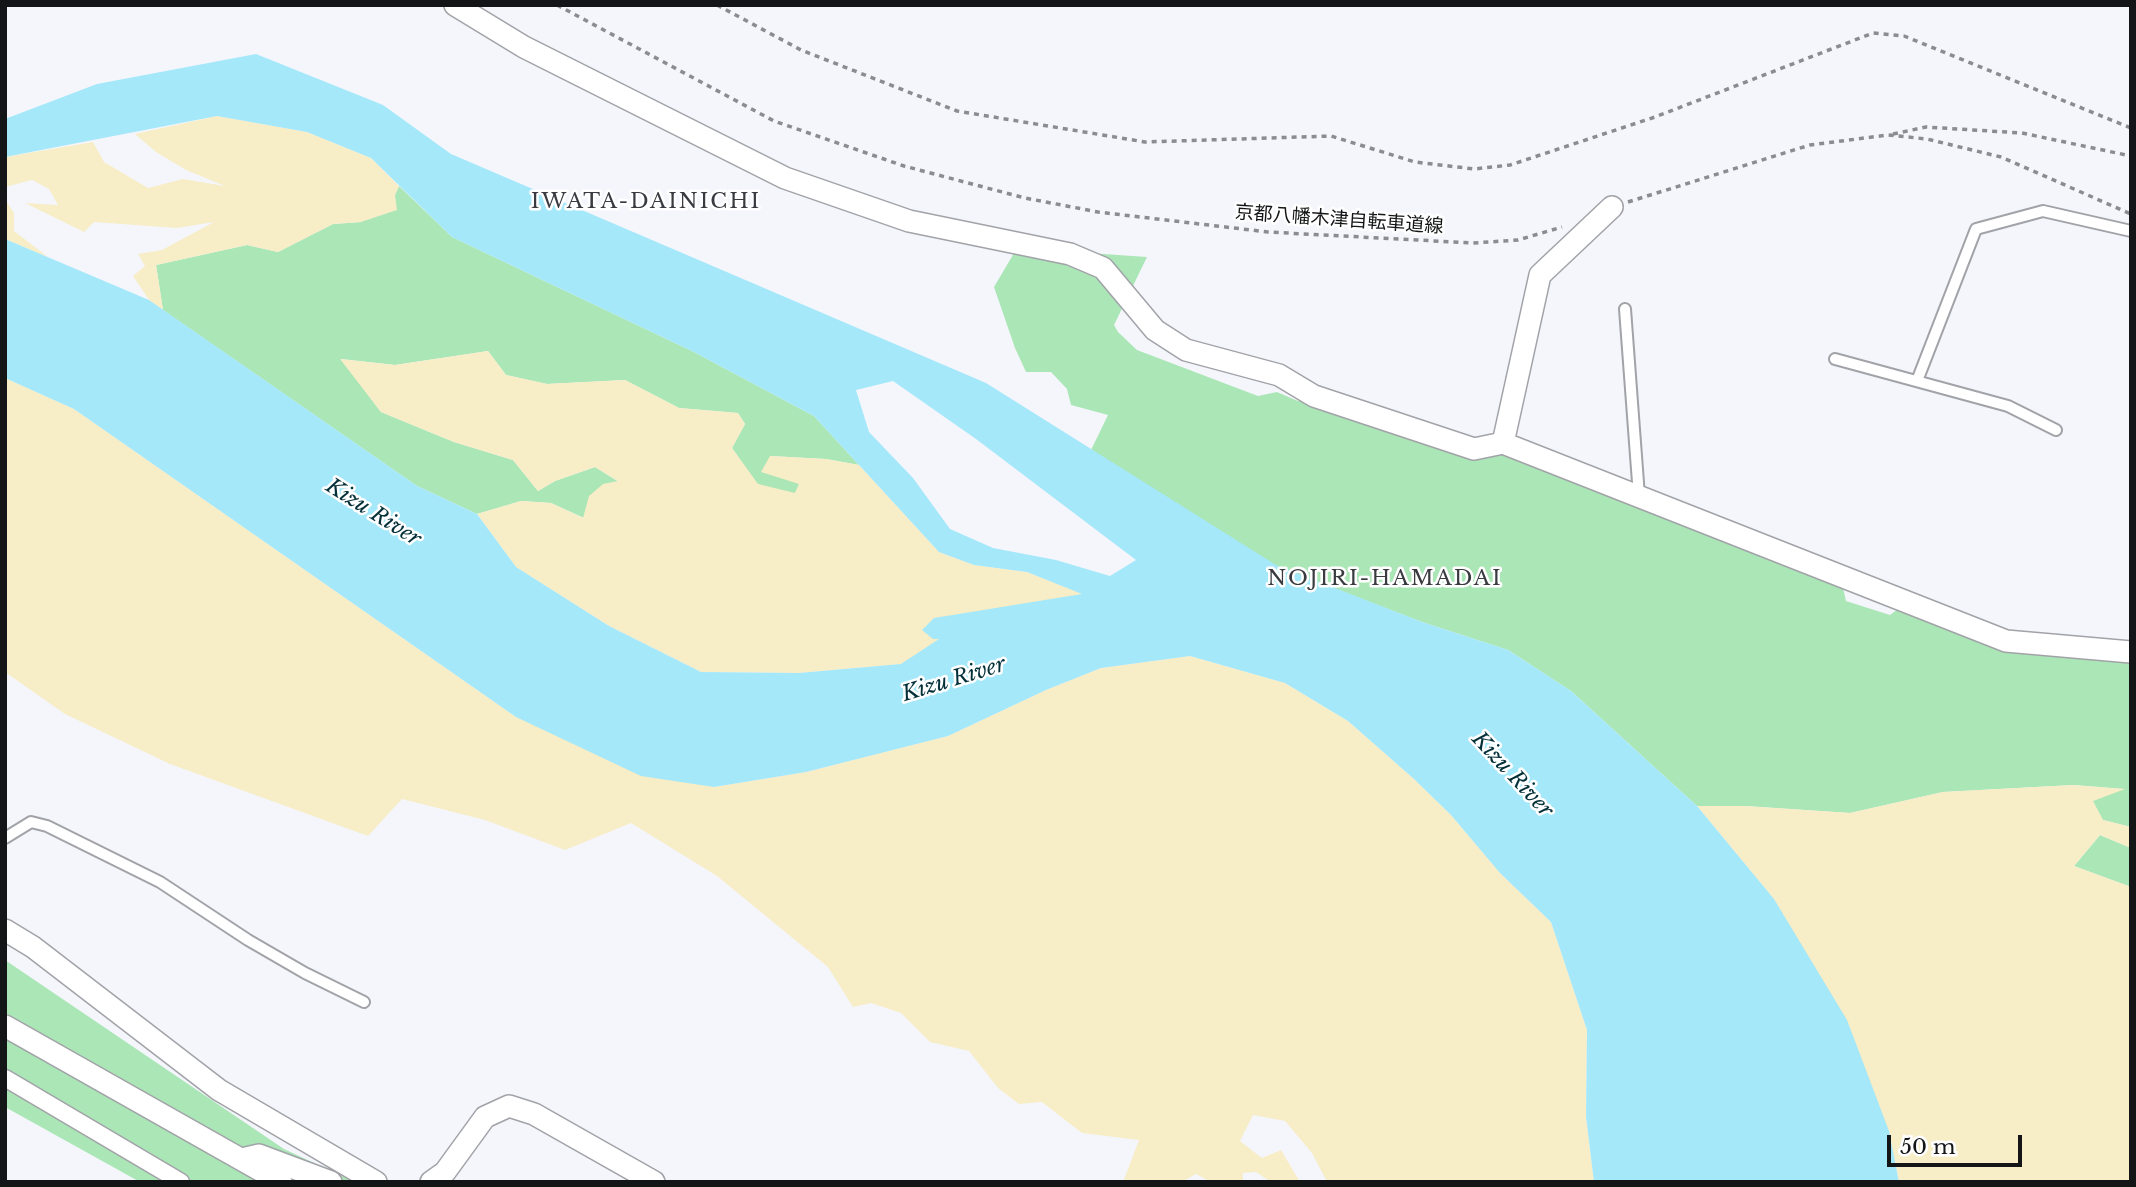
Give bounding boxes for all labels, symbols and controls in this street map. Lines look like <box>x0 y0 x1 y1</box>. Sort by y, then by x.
district label: IWATA-DAINICHI <box>532 189 760 215</box>
street label: 京都八幡木津自転車道線 <box>1234 201 1444 239</box>
water label: Kizu River <box>321 474 425 552</box>
district label: NOJIRI-HAMADAI <box>1269 566 1501 592</box>
water label: Kizu River <box>899 652 1009 708</box>
water label: Kizu River <box>1466 727 1558 823</box>
scale bar <box>1891 1120 2026 1164</box>
text: 50 m <box>1900 1134 1955 1160</box>

